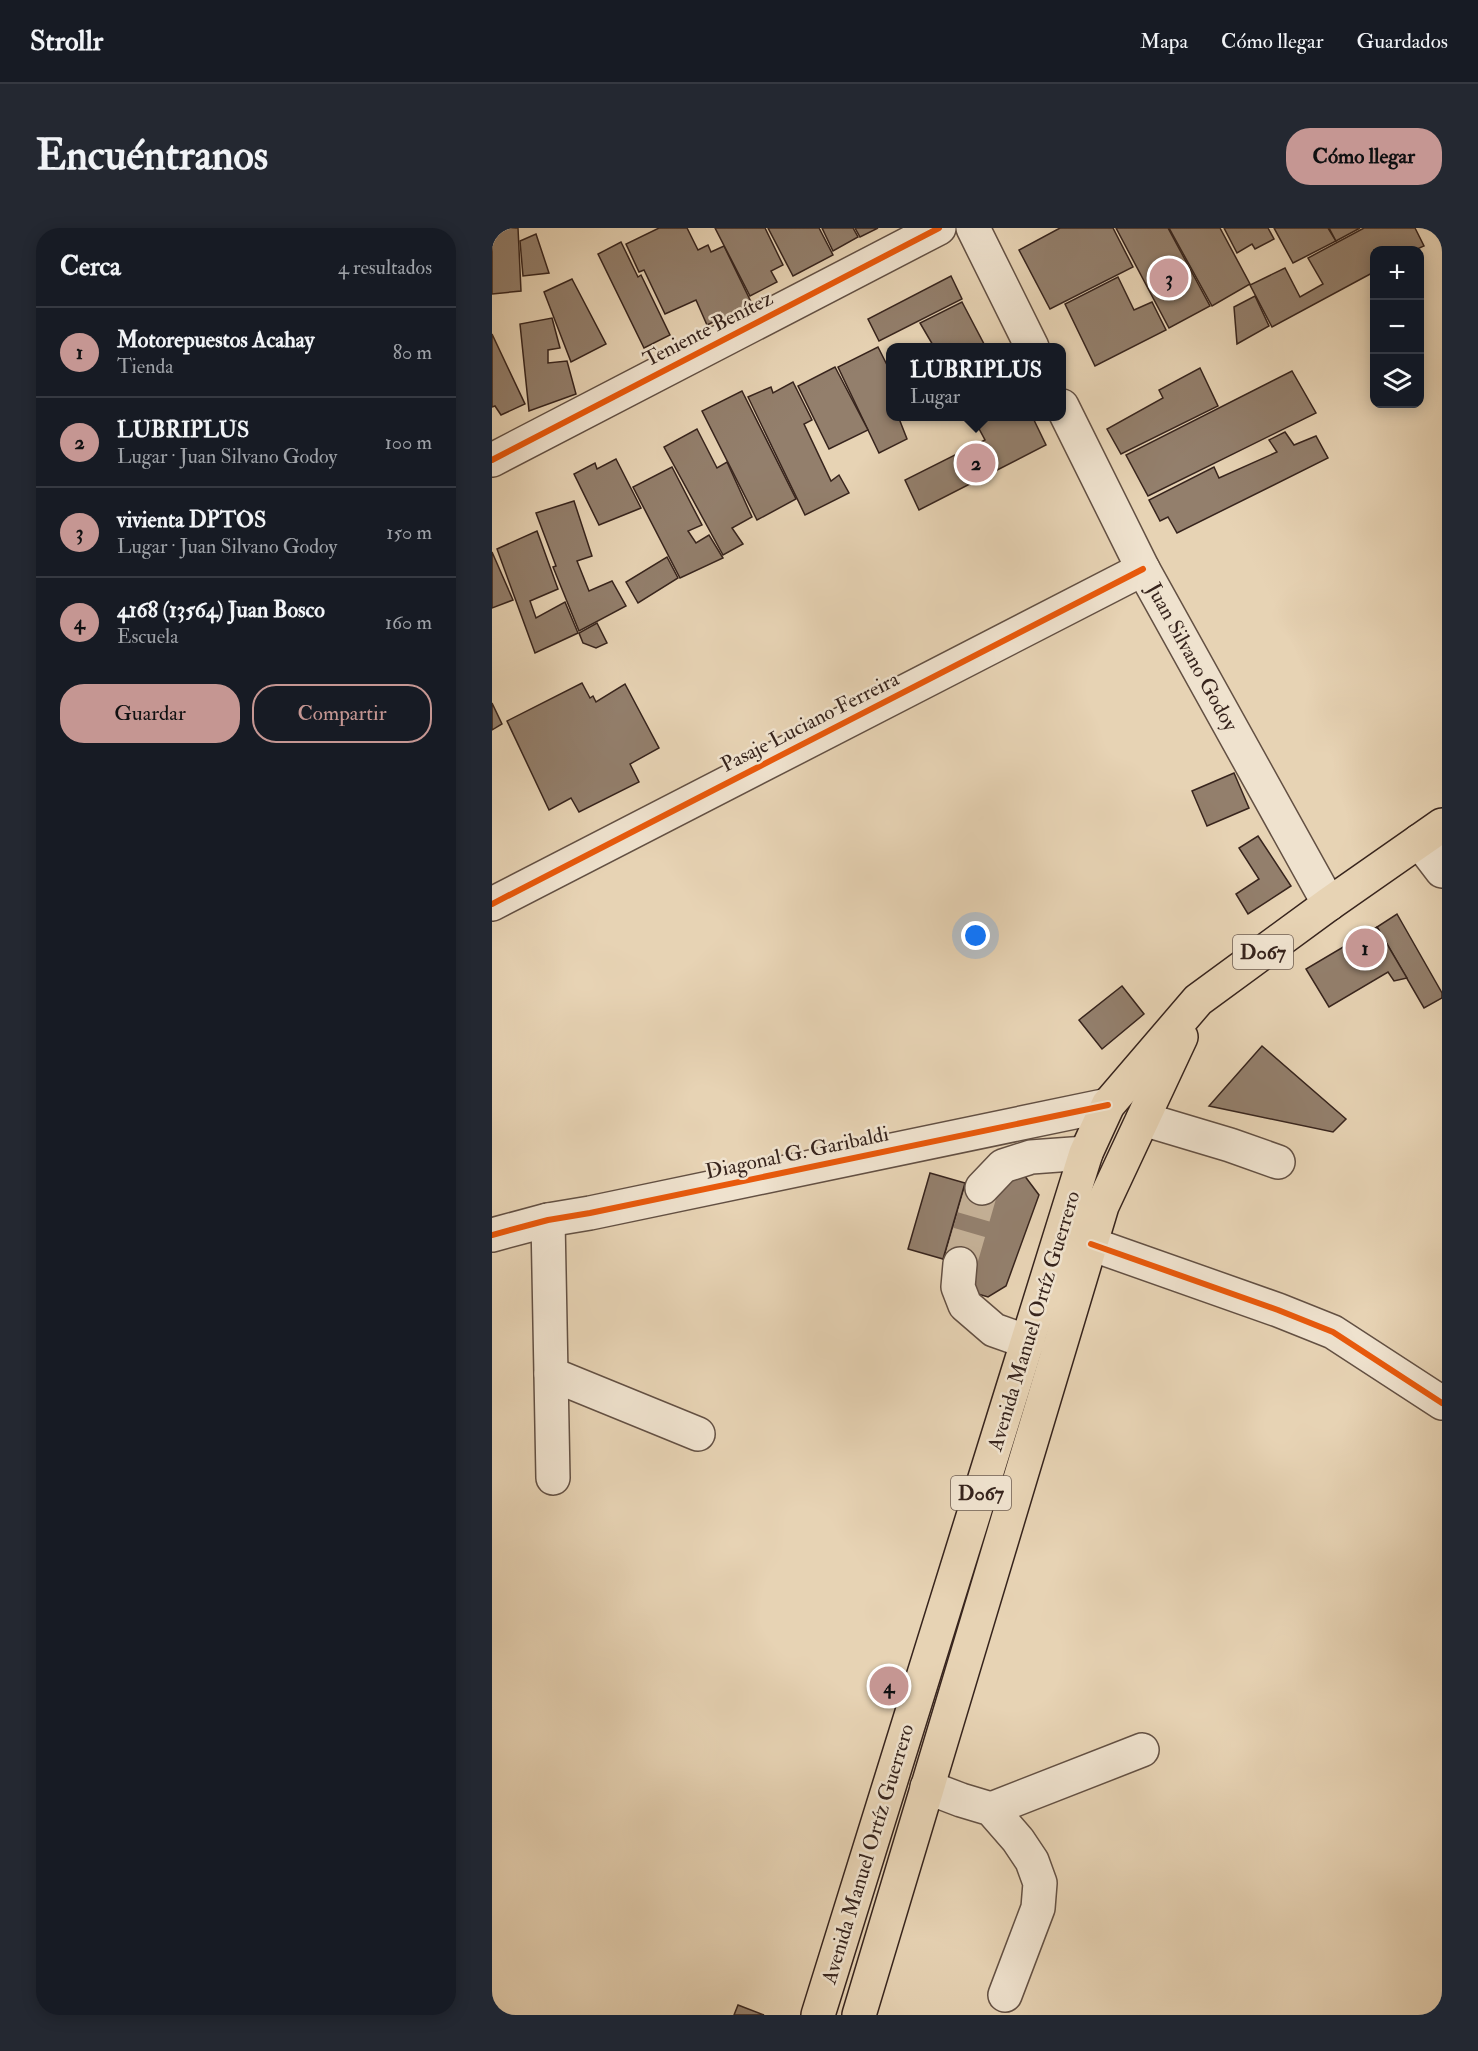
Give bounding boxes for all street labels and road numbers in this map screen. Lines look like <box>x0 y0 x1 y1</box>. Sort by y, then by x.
street label: Teniente Benítez <box>639 285 777 373</box>
street label: Juan Silvano Godoy <box>1140 577 1244 737</box>
street label: Pasaje Luciano Ferreira <box>716 665 904 779</box>
road number: D067 <box>1233 935 1293 969</box>
street label: Diagonal G. Garibaldi <box>703 1120 892 1186</box>
street label: Avenida Manuel Ortíz Guerrero <box>981 1188 1086 1455</box>
road number: D067 <box>951 1476 1011 1510</box>
street label: Avenida Manuel Ortíz Guerrero <box>815 1721 920 1988</box>

